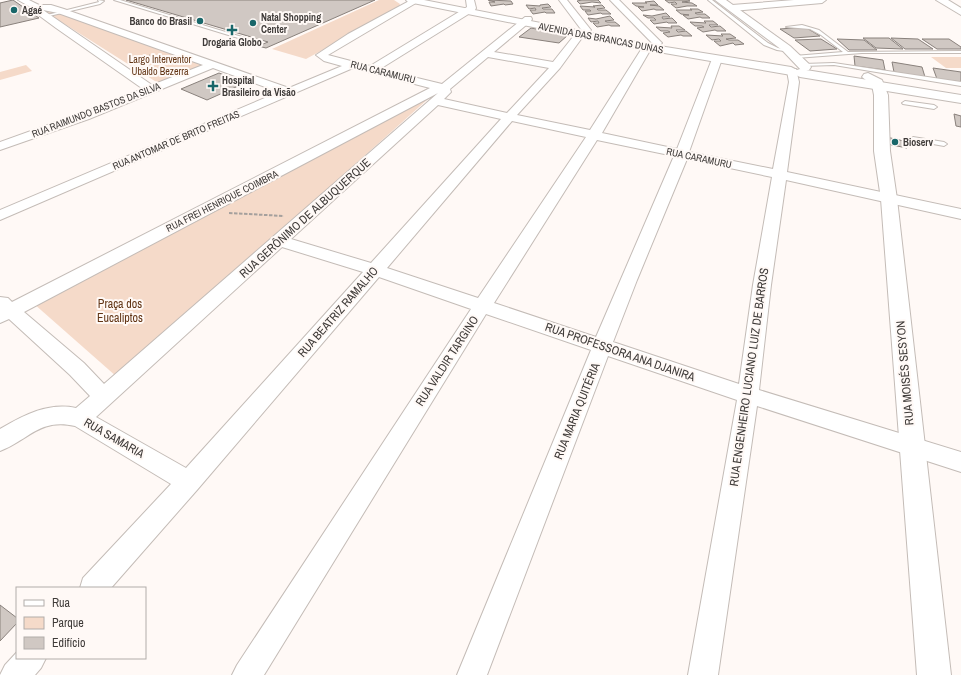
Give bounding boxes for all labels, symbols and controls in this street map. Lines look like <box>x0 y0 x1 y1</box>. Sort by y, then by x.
place label: Agaé <box>22 4 42 17</box>
marker: Agaé <box>9 5 19 15</box>
place label: Natal Shopping Center <box>261 11 321 36</box>
place label: Banco do Brasil <box>130 15 192 28</box>
marker: Banco do Brasil <box>195 16 205 26</box>
marker: Natal Shopping Center <box>248 18 258 28</box>
street label: AVENIDA DAS BRANCAS DUNAS <box>536 19 665 57</box>
marker: Drogaria Globo <box>227 25 237 35</box>
place label: Drogaria Globo <box>202 36 262 49</box>
park label: Largo Interventor Ubaldo Bezerra <box>129 53 191 78</box>
street label: RUA CARAMURU <box>349 58 417 86</box>
place label: Hospital Brasileiro da Visão <box>222 74 296 99</box>
street label: RUA RAIMUNDO BASTOS DA SILVA <box>30 79 163 141</box>
marker: Hospital Brasileiro da Visão <box>207 80 219 92</box>
street label: RUA ANTOMAR DE BRITO FREITAS <box>111 107 242 173</box>
place label: Bioserv <box>903 136 934 149</box>
marker: Bioserv <box>890 137 900 147</box>
street label: RUA CARAMURU <box>665 145 733 171</box>
street label: RUA GERÔNIMO DE ALBUQUERQUE <box>236 155 374 281</box>
street label: RUA FREI HENRIQUE COIMBRA <box>164 167 281 235</box>
street label: RUA BEATRIZ RAMALHO <box>294 263 382 361</box>
street label: RUA ENGENHEIRO LUCIANO LUIZ DE BARROS <box>726 266 772 487</box>
park label: Praça dos Eucaliptos <box>97 296 143 326</box>
street label: RUA VALDIR TARGINO <box>412 313 482 409</box>
street label: RUA PROFESSORA ANA DJANIRA <box>543 319 697 385</box>
street label: RUA MOISÉS SESYON <box>892 320 918 426</box>
street label: RUA MARIA QUITÉRIA <box>550 360 604 462</box>
street label: RUA SAMARIA <box>81 414 147 462</box>
legend <box>16 587 146 659</box>
text: Rua <box>52 595 71 611</box>
text: Parque <box>52 615 84 631</box>
text: Edifício <box>52 635 85 651</box>

